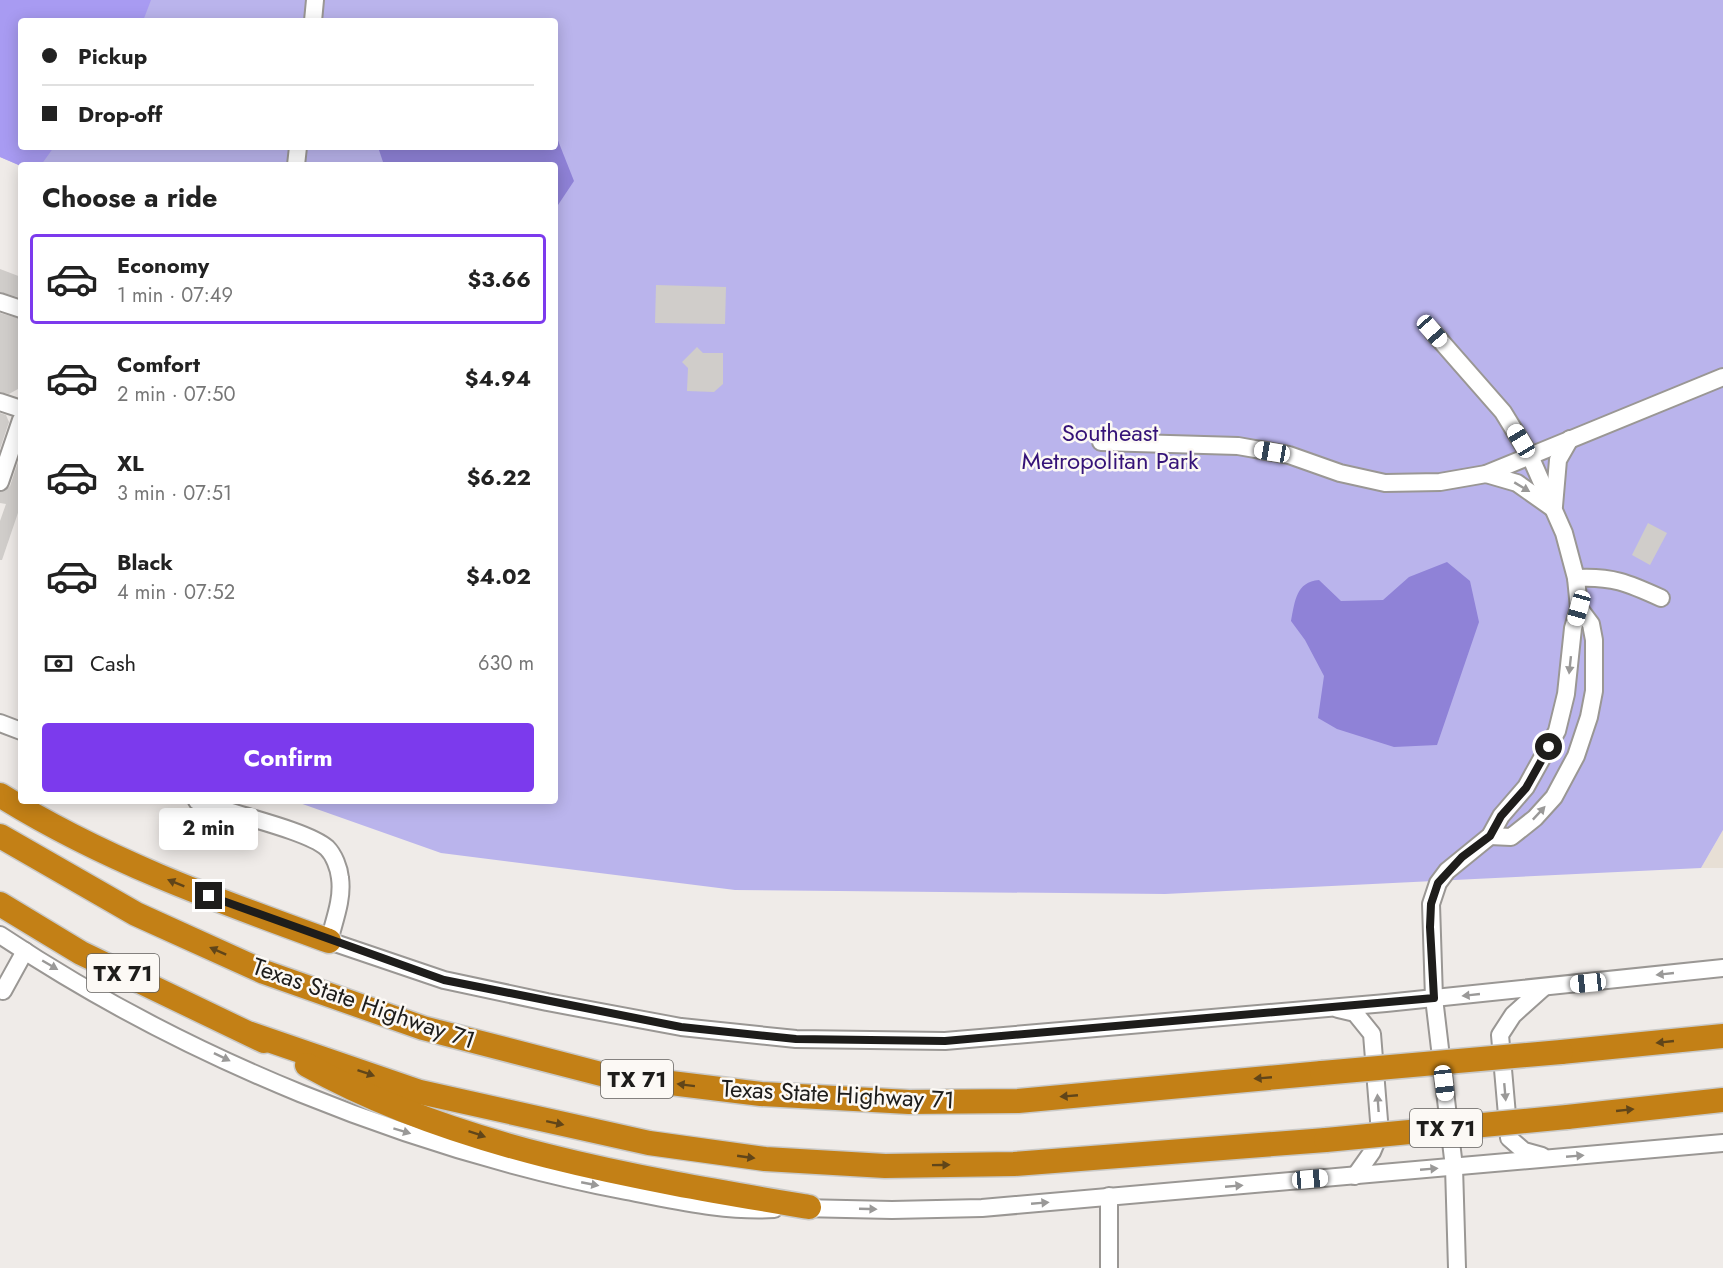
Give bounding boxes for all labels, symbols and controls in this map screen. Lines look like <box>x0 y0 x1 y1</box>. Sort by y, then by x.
text: Pickup <box>78 40 147 72</box>
text: Drop-off <box>78 98 162 130</box>
text: Choose a ride <box>42 178 217 217</box>
text: Economy <box>117 249 209 281</box>
icon: car <box>45 252 99 306</box>
text: $3.66 <box>467 263 531 295</box>
text: 1 min · 07:49 <box>117 281 233 310</box>
car <box>1413 312 1451 350</box>
text: Comfort <box>117 348 200 380</box>
icon: car <box>45 351 99 405</box>
text: $4.94 <box>465 362 531 394</box>
text: 2 min · 07:50 <box>117 380 235 409</box>
park label: Southeast Metropolitan Park <box>1022 415 1199 478</box>
car <box>1504 421 1538 461</box>
car <box>1253 440 1291 464</box>
text: XL <box>117 447 144 479</box>
icon: car <box>45 450 99 504</box>
text: $6.22 <box>467 461 531 493</box>
text: 3 min · 07:51 <box>117 479 232 508</box>
one-way arrow <box>1514 482 1531 492</box>
text: Black <box>117 546 173 578</box>
icon: car <box>45 549 99 603</box>
text: $4.02 <box>466 560 531 592</box>
text: 4 min · 07:52 <box>117 578 235 607</box>
car <box>1565 588 1593 628</box>
icon: cash <box>42 647 75 680</box>
text: Cash <box>90 647 136 679</box>
text: 630 m <box>478 649 534 678</box>
one-way arrow <box>1565 656 1575 675</box>
button: Confirm <box>42 723 534 792</box>
route start <box>1535 733 1562 760</box>
one-way arrow <box>1532 806 1546 820</box>
callout: 2 min <box>160 809 258 851</box>
text: 2 min <box>182 814 235 843</box>
one-way arrow <box>167 878 185 887</box>
route end <box>195 882 222 909</box>
one-way arrow <box>209 947 226 956</box>
street label: Texas State Highway 71 <box>248 948 480 1058</box>
road number: TX 71 <box>87 954 159 992</box>
one-way arrow <box>42 960 58 971</box>
one-way arrow <box>1655 969 1674 979</box>
car <box>1569 972 1607 994</box>
one-way arrow <box>1461 990 1480 999</box>
one-way arrow <box>1655 1037 1674 1047</box>
one-way arrow <box>213 1052 230 1062</box>
road number: TX 71 <box>601 1060 673 1098</box>
car <box>1433 1064 1455 1102</box>
one-way arrow <box>357 1069 375 1079</box>
street label: Texas State Highway 71 <box>720 1070 956 1118</box>
one-way arrow <box>1254 1073 1273 1083</box>
one-way arrow <box>677 1080 696 1089</box>
one-way arrow <box>1500 1082 1510 1101</box>
one-way arrow <box>1060 1091 1079 1101</box>
one-way arrow <box>1373 1094 1382 1113</box>
one-way arrow <box>1616 1106 1635 1115</box>
road number: TX 71 <box>1410 1109 1482 1147</box>
one-way arrow <box>545 1119 564 1128</box>
one-way arrow <box>393 1127 411 1136</box>
one-way arrow <box>468 1130 486 1139</box>
one-way arrow <box>1566 1151 1585 1161</box>
one-way arrow <box>737 1152 756 1161</box>
one-way arrow <box>932 1160 951 1170</box>
one-way arrow <box>1419 1164 1438 1174</box>
car <box>1291 1168 1329 1190</box>
one-way arrow <box>580 1180 599 1189</box>
one-way arrow <box>1225 1181 1244 1191</box>
one-way arrow <box>1031 1198 1050 1207</box>
one-way arrow <box>858 1205 877 1214</box>

